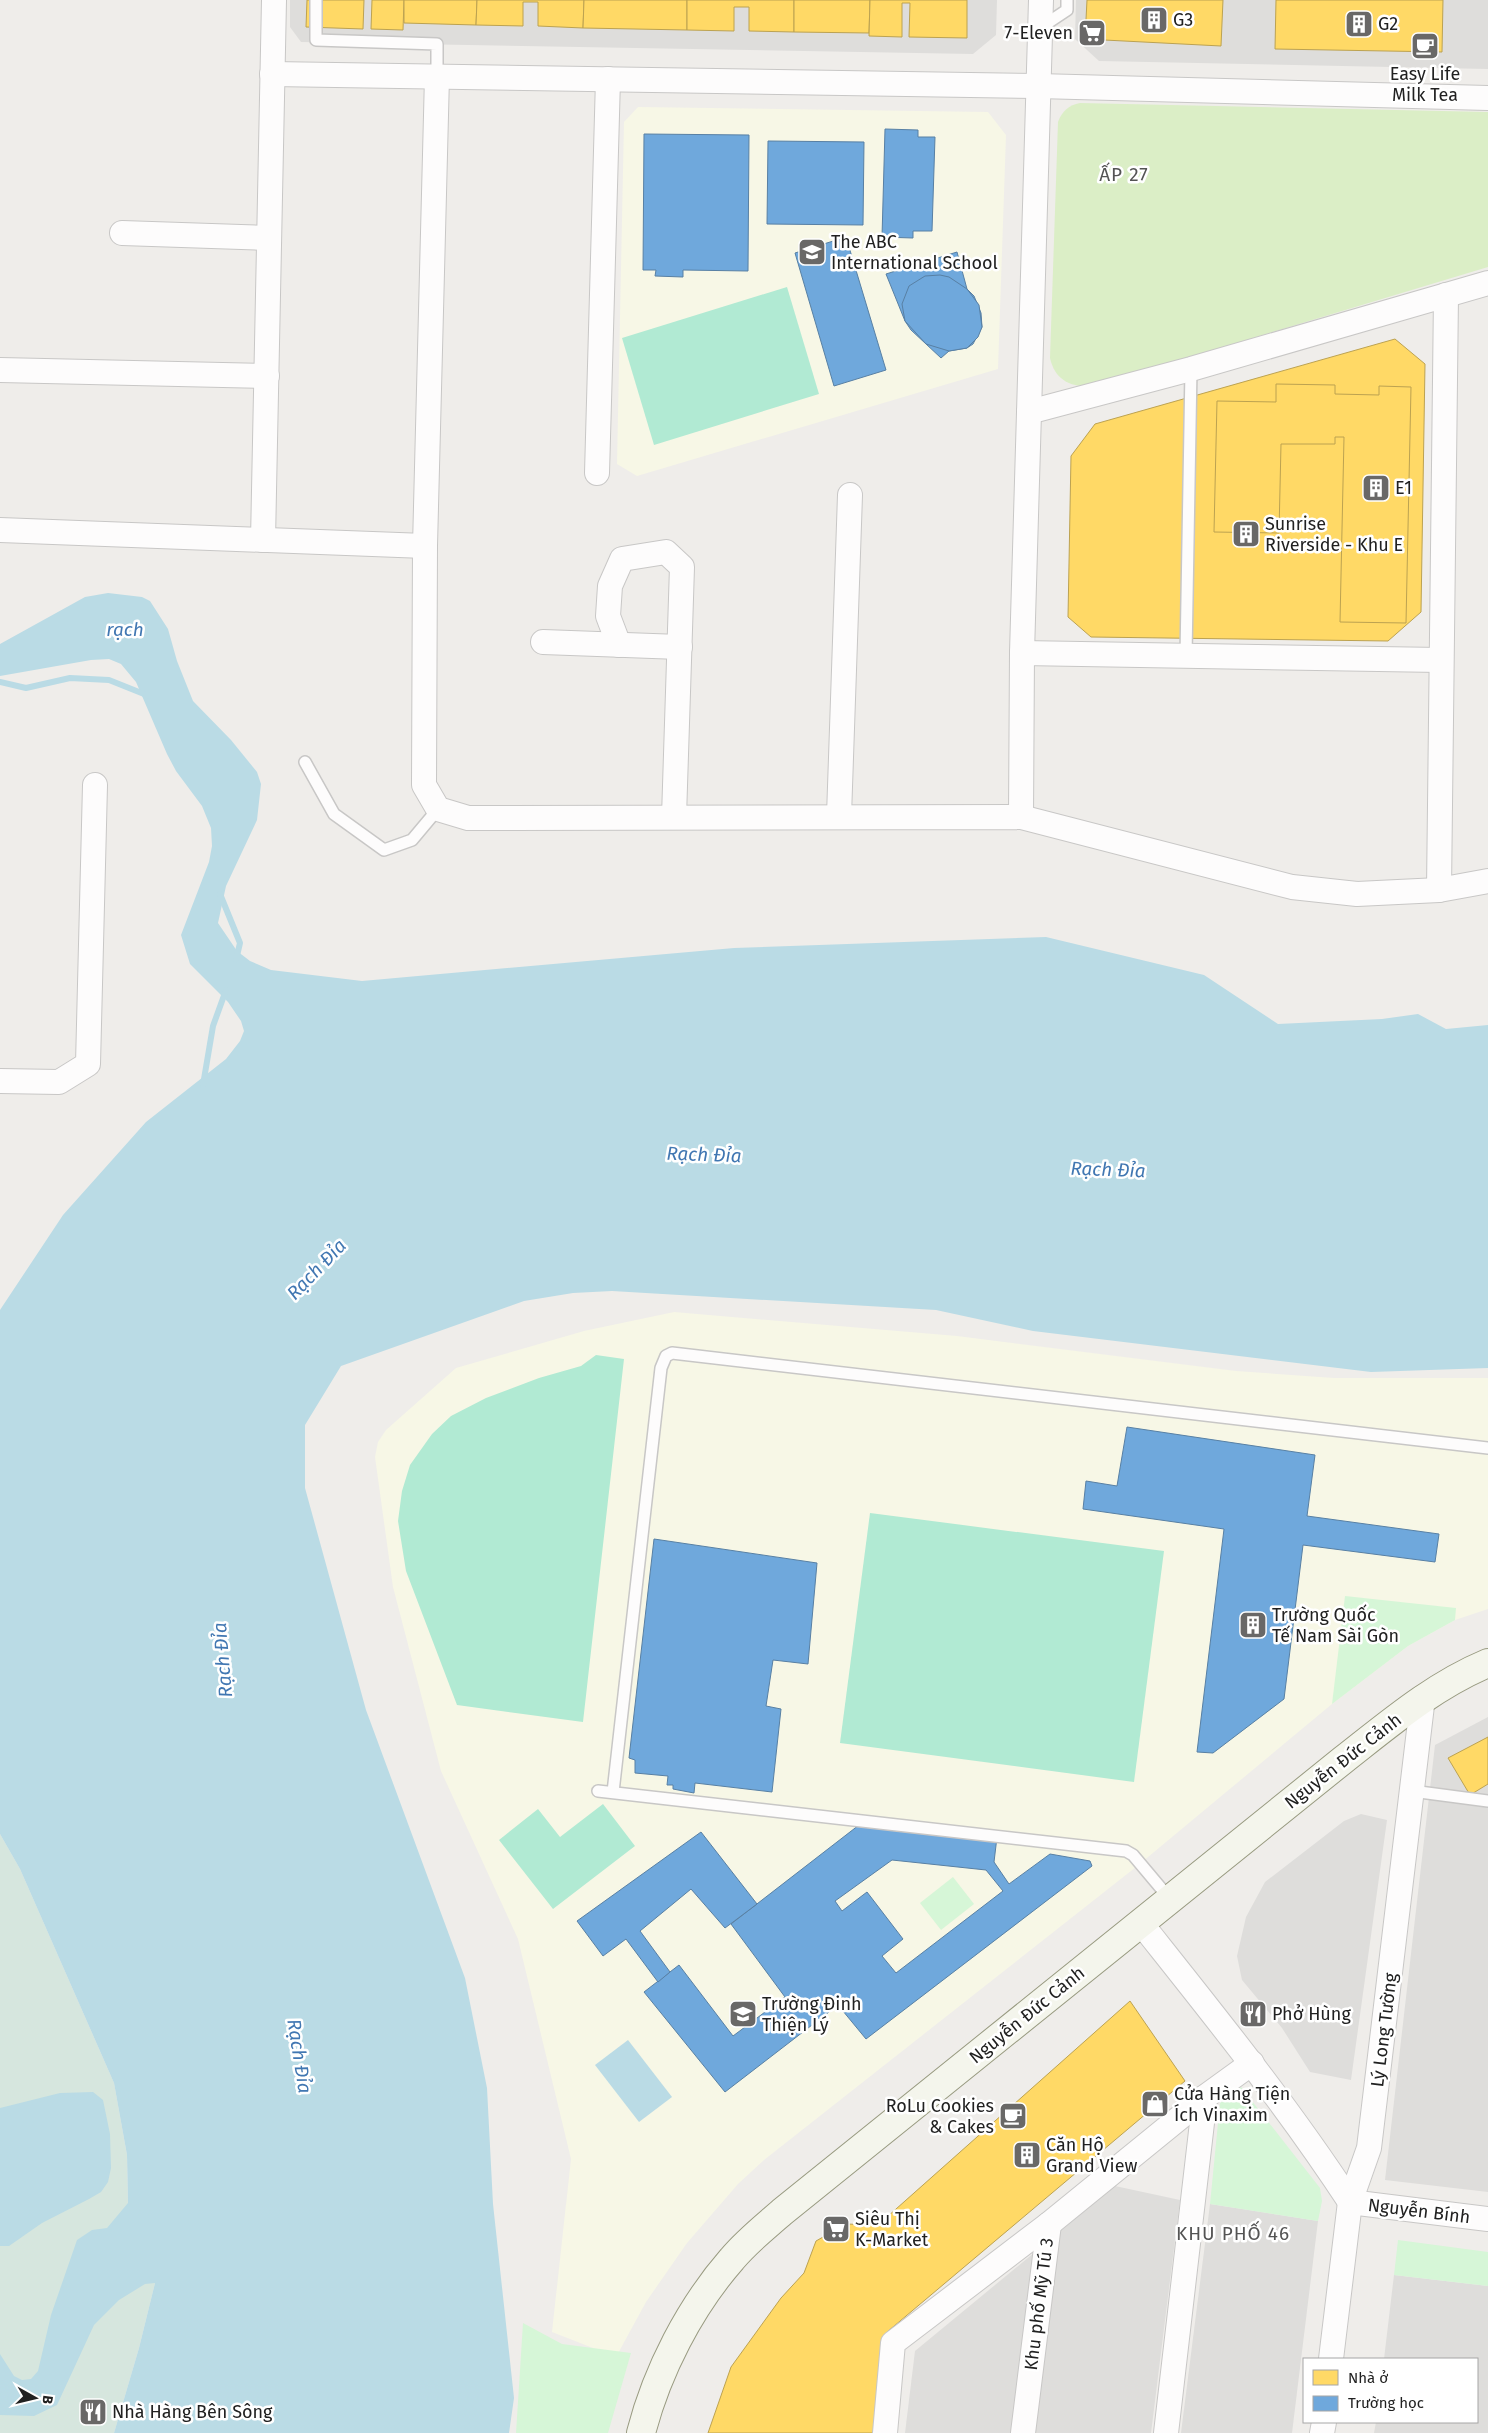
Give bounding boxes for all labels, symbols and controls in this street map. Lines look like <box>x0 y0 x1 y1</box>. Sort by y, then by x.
building icon: G3 <box>1139 5 1169 35</box>
place label: G3 <box>1173 9 1193 31</box>
building icon: G2 <box>1344 9 1374 39</box>
place label: G2 <box>1378 13 1398 35</box>
supermarket icon: 7-Eleven <box>1077 18 1107 48</box>
place label: 7-Eleven <box>1004 22 1073 44</box>
cafe icon: Easy Life Milk Tea <box>1410 31 1440 61</box>
place label: Easy Life Milk Tea <box>1390 63 1460 106</box>
district label: ẤP 27 <box>1099 162 1149 186</box>
place label: The ABC International School <box>831 231 998 274</box>
school or university icon: The ABC International School <box>797 237 827 267</box>
building icon: E1 <box>1361 473 1391 503</box>
place label: E1 <box>1395 477 1412 499</box>
place label: Sunrise Riverside - Khu E <box>1265 513 1403 556</box>
building icon: Sunrise Riverside - Khu E <box>1231 519 1261 549</box>
water label: rạch <box>106 618 144 641</box>
water label: Rạch Đỉa <box>666 1142 742 1167</box>
water label: Rạch Đỉa <box>1070 1157 1146 1182</box>
water label: Rạch Đỉa <box>282 1234 351 1304</box>
place label: Trường Quốc Tế Nam Sài Gòn <box>1272 1604 1399 1647</box>
building icon: Trường Quốc Tế Nam Sài Gòn <box>1238 1610 1268 1640</box>
water label: Rạch Đỉa <box>208 1621 237 1698</box>
street label: Nguyễn Đức Cảnh <box>1280 1708 1406 1813</box>
street label: Nguyễn Đức Cảnh <box>964 1961 1089 2068</box>
street label: Lý Long Tường <box>1366 1971 1402 2088</box>
place label: Trường Đinh Thiện Lý <box>762 1993 862 2036</box>
school or university icon: Trường Đinh Thiện Lý <box>728 1999 758 2029</box>
restaurant icon: Phở Hùng <box>1238 1999 1268 2029</box>
place label: Phở Hùng <box>1272 2003 1351 2025</box>
water label: Rạch Đỉa <box>282 2017 317 2095</box>
place label: Cửa Hàng Tiện Ích Vinaxim <box>1174 2083 1290 2126</box>
shop icon: Cửa Hàng Tiện Ích Vinaxim <box>1140 2089 1170 2119</box>
place label: RoLu Cookies & Cakes <box>886 2095 994 2138</box>
cafe icon: RoLu Cookies & Cakes <box>998 2101 1028 2131</box>
place label: Căn Hộ Grand View <box>1046 2134 1137 2177</box>
building icon: Căn Hộ Grand View <box>1012 2140 1042 2170</box>
street label: Nguyễn Bính <box>1367 2193 1472 2228</box>
place label: Siêu Thị K-Market <box>855 2208 929 2251</box>
supermarket icon: Siêu Thị K-Market <box>821 2214 851 2244</box>
district label: KHU PHỐ 46 <box>1176 2220 1290 2245</box>
street label: Khu phố Mỹ Tú 3 <box>1020 2236 1058 2372</box>
legend <box>1303 2358 1478 2423</box>
text: Nhà ở <box>1348 2369 1388 2387</box>
north arrow <box>10 2373 60 2423</box>
text: B <box>38 2394 56 2406</box>
text: Trường học <box>1348 2394 1424 2412</box>
restaurant icon: Nhà Hàng Bên Sông <box>78 2397 108 2427</box>
place label: Nhà Hàng Bên Sông <box>112 2401 273 2423</box>

